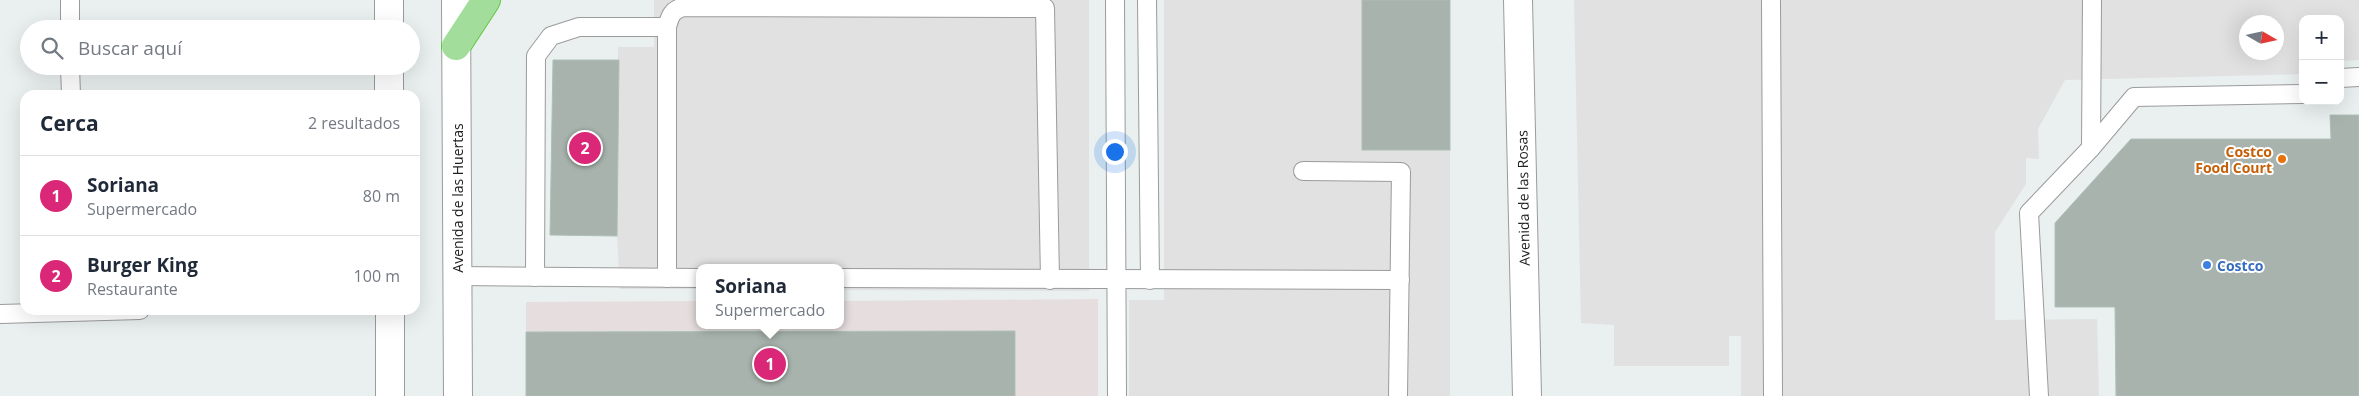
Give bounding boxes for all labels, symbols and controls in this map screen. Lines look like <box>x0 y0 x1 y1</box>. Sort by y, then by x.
north arrow <box>2239 15 2284 60</box>
map controls <box>2299 15 2344 105</box>
button: + <box>2299 15 2344 60</box>
search box <box>20 20 420 75</box>
icon: search <box>38 34 66 62</box>
text: Buscar aquí <box>78 35 182 61</box>
button: − <box>2299 60 2344 105</box>
text: Cerca <box>40 109 99 137</box>
text: 2 resultados <box>308 112 400 134</box>
street label: Avenida de las Huertas <box>448 123 467 273</box>
pin: 2 <box>569 129 601 167</box>
street label: Avenida de las Rosas <box>1512 130 1534 266</box>
your location <box>1102 139 1128 165</box>
place label: Costco Food Court <box>2195 142 2272 177</box>
marker: Costco Food Court <box>2276 153 2288 165</box>
text: Soriana <box>87 172 159 198</box>
text: 1 <box>51 185 61 207</box>
text: 80 m <box>363 185 400 207</box>
text: Supermercado <box>87 198 197 220</box>
text: Burger King <box>87 252 198 278</box>
place label: Costco <box>2217 256 2264 275</box>
marker: Costco <box>2201 259 2213 271</box>
popup <box>696 264 844 329</box>
text: 2 <box>51 265 61 287</box>
text: 100 m <box>354 265 400 287</box>
text: Soriana <box>715 273 787 299</box>
text: Restaurante <box>87 278 178 300</box>
text: Supermercado <box>715 299 825 321</box>
pin: 1 <box>754 345 786 383</box>

